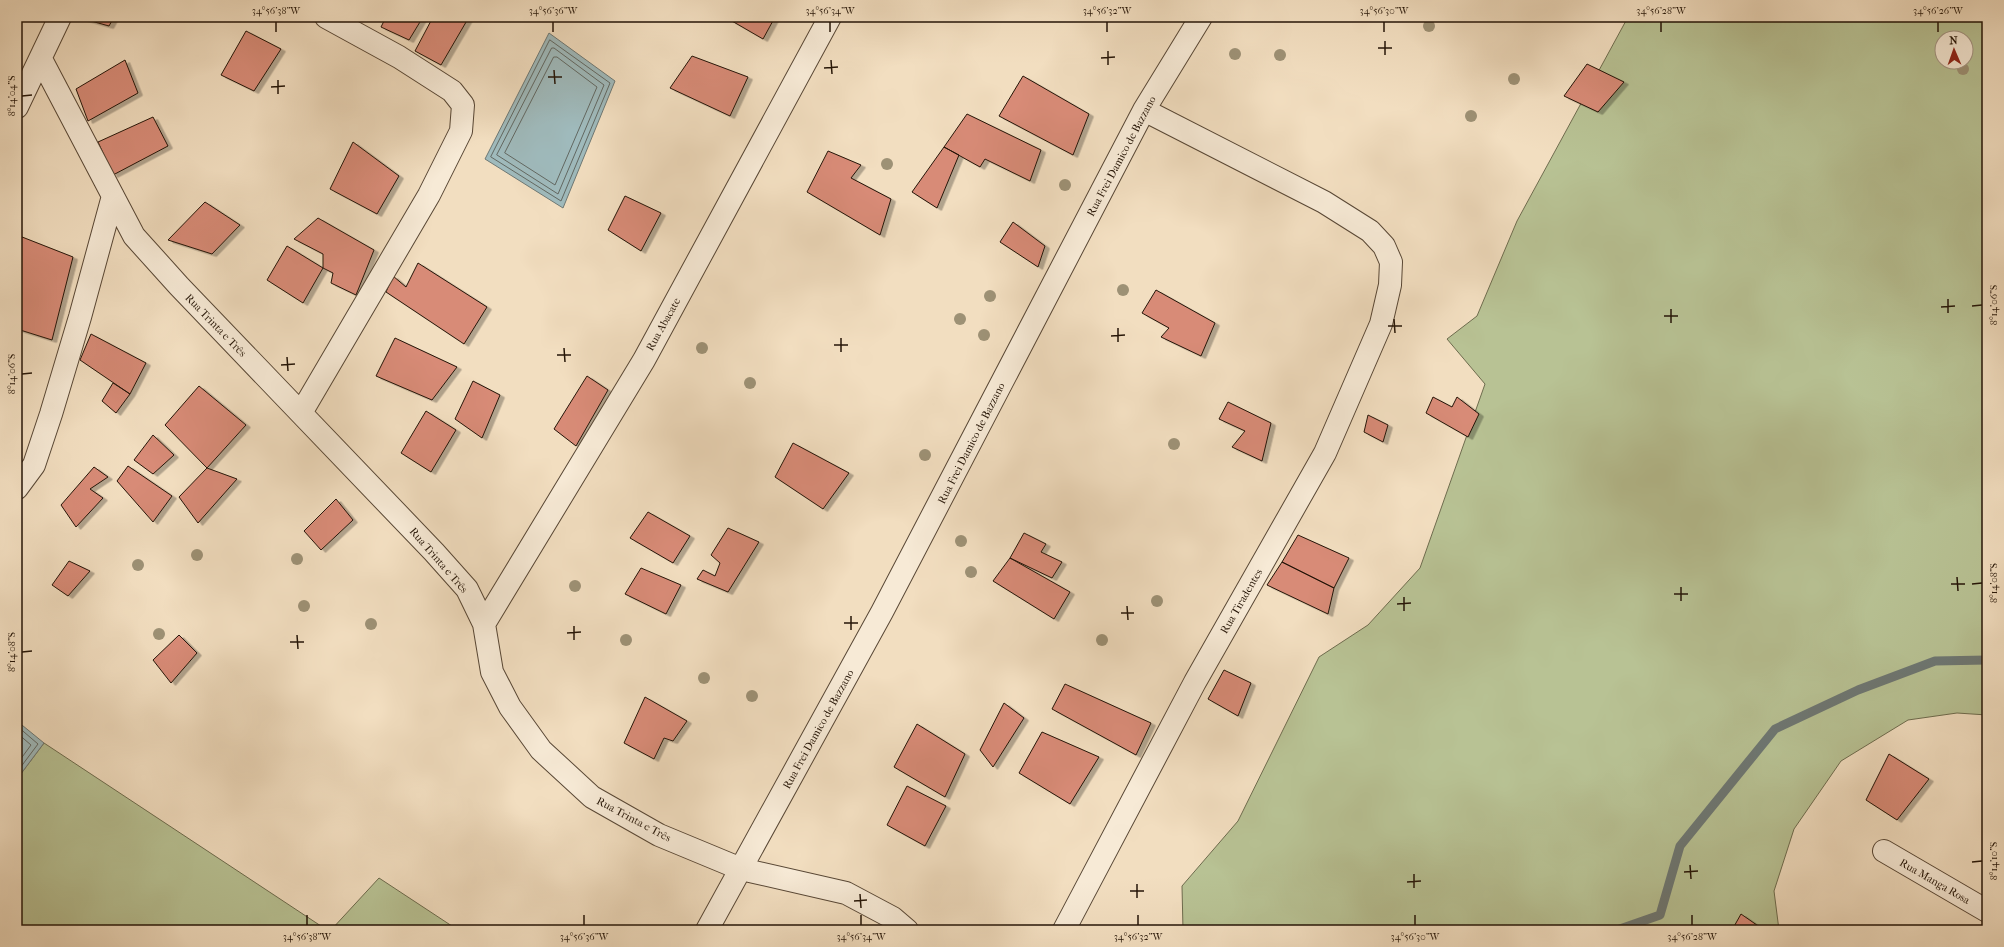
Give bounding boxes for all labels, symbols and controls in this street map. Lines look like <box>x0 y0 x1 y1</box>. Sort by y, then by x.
text: 34°56'38"W <box>252 5 301 17</box>
text: 34°56'36"W <box>529 5 579 17</box>
text: 34°56'34"W <box>805 5 856 17</box>
text: 34°56'32"W <box>1083 5 1132 17</box>
text: 34°56'30"W <box>1360 5 1410 17</box>
text: 34°56'28"W <box>1636 5 1687 17</box>
text: 34°56'26"W <box>1913 5 1964 17</box>
north arrow <box>1934 30 1974 70</box>
text: N <box>1949 34 1959 47</box>
text: 8°14'04"S <box>6 76 18 116</box>
street label: Rua Frei Damico de Bazzano <box>1084 93 1159 219</box>
text: 8°14'06"S <box>1988 285 2000 325</box>
street label: Rua Trinta e Três <box>182 291 249 359</box>
street label: Rua Abacate <box>644 295 684 353</box>
text: 8°14'06"S <box>6 354 18 394</box>
street label: Rua Frei Damico de Bazzano <box>935 380 1008 506</box>
street label: Rua Trinta e Três <box>407 525 471 596</box>
text: 8°14'08"S <box>1988 563 2000 603</box>
street label: Rua Tiradentes <box>1218 566 1265 636</box>
text: 8°14'08"S <box>6 632 18 672</box>
street label: Rua Frei Damico de Bazzano <box>780 667 857 791</box>
street label: Rua Trinta e Três <box>594 794 673 845</box>
text: 8°14'10"S <box>1988 842 2000 880</box>
street label: Rua Manga Rosa <box>1897 856 1973 907</box>
text: 34°56'38"W <box>283 931 332 943</box>
text: 34°56'36"W <box>560 931 610 943</box>
text: 34°56'34"W <box>836 931 887 943</box>
text: 34°56'32"W <box>1114 931 1163 943</box>
text: 34°56'30"W <box>1391 931 1441 943</box>
text: 34°56'28"W <box>1667 931 1718 943</box>

